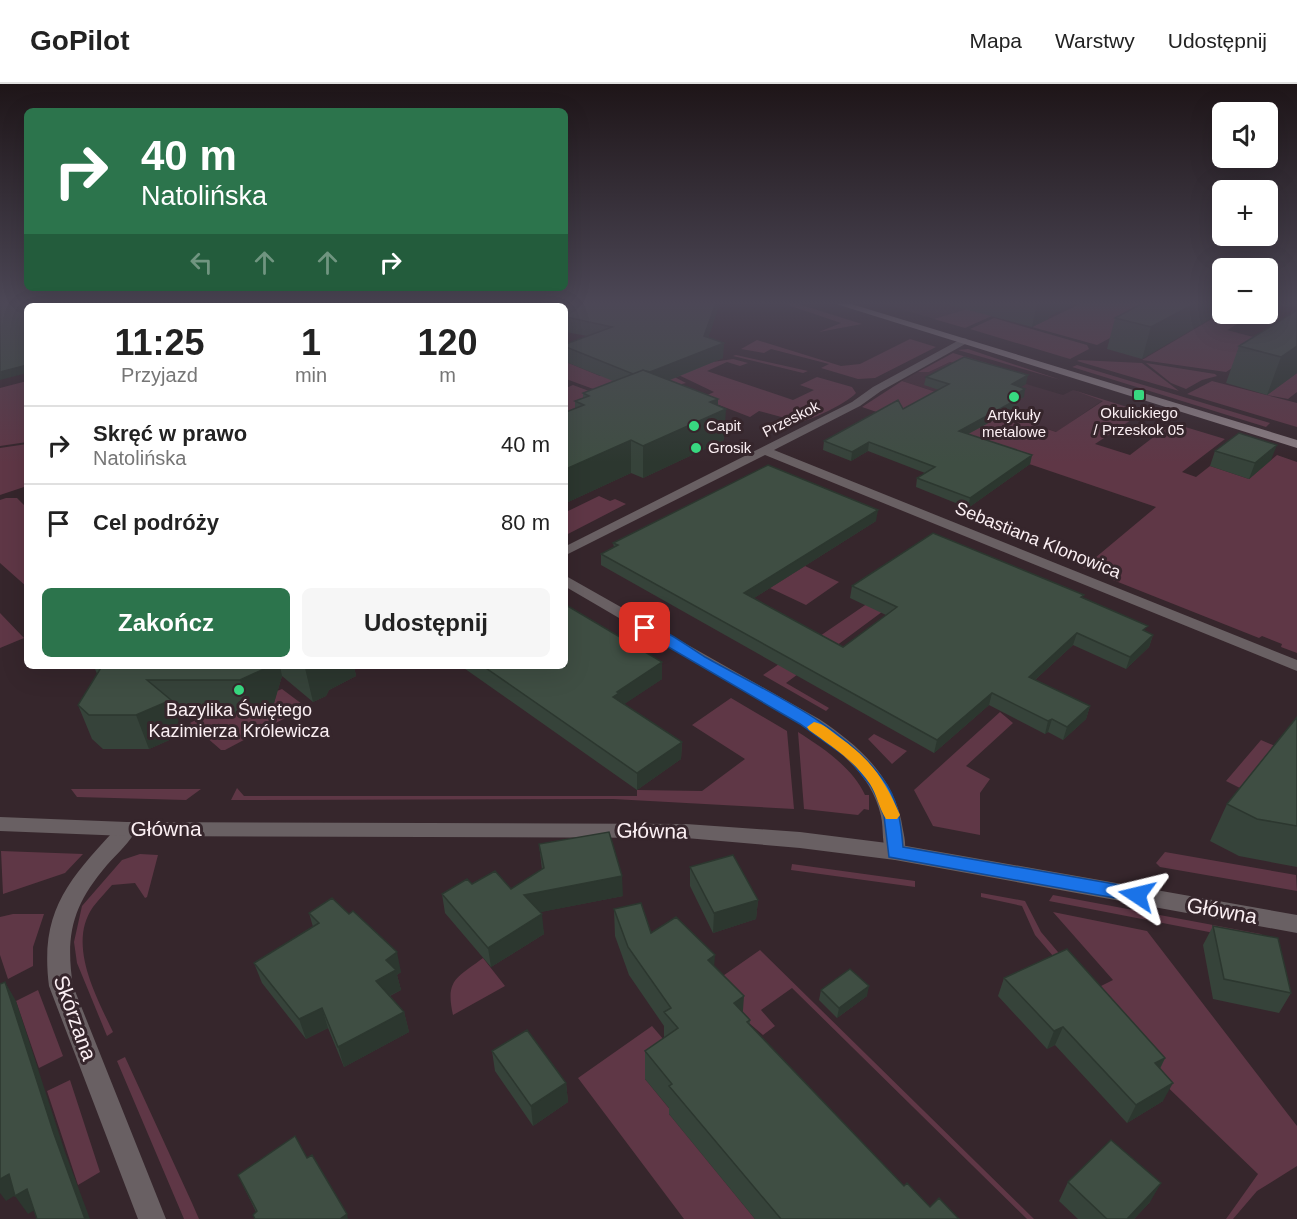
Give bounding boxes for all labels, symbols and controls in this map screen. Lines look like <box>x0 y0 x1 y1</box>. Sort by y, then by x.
text: GoPilot <box>30 25 130 56</box>
text: Mapa <box>970 29 1022 52</box>
text: Warstwy <box>1055 29 1135 52</box>
text: Udostępnij <box>1168 29 1267 52</box>
map controls <box>1212 102 1278 324</box>
button: sound <box>1212 102 1278 168</box>
icon: right <box>42 132 120 210</box>
text: 40 m <box>141 132 237 179</box>
button: + <box>1212 180 1278 246</box>
text: Natolińska <box>141 181 267 211</box>
icon: left <box>185 246 218 279</box>
icon: ahead <box>248 246 281 279</box>
icon: ahead <box>311 246 344 279</box>
icon: right <box>374 246 407 279</box>
button: − <box>1212 258 1278 324</box>
text: 11:25 <box>114 322 204 363</box>
text: 1 <box>301 322 321 363</box>
text: 120 <box>418 322 478 363</box>
text: Przyjazd <box>121 364 198 386</box>
text: min <box>295 364 327 386</box>
text: m <box>439 364 456 386</box>
marker: Okulickiego / Przeskok 05 <box>1132 388 1146 402</box>
marker: Artykuły metalowe <box>1007 390 1021 404</box>
street label: Przeskok <box>759 397 823 440</box>
place label: Okulickiego / Przeskok 05 <box>1094 404 1184 438</box>
place label: Artykuły metalowe <box>982 406 1046 440</box>
place label: Capit <box>706 417 742 434</box>
marker: Capit <box>687 419 701 433</box>
text: Skręć w prawo <box>93 421 247 446</box>
icon: right <box>42 429 75 462</box>
text: 40 m <box>501 432 550 457</box>
place label: Grosik <box>708 439 752 456</box>
marker: Grosik <box>689 441 703 455</box>
text: Natolińska <box>93 447 186 469</box>
street label: Sebastiana Klonowica <box>952 498 1125 583</box>
icon: arrive <box>42 507 75 540</box>
text: Cel podróży <box>93 510 219 535</box>
text: 80 m <box>501 510 550 535</box>
button: Zakończ <box>42 588 290 657</box>
button: Udostępnij <box>302 588 550 657</box>
pin <box>619 602 670 653</box>
icon: arrive <box>628 611 661 644</box>
marker: Bazylika Świętego Kazimierza Królewicza <box>232 683 246 697</box>
place label: Bazylika Świętego Kazimierza Królewicza <box>148 699 331 741</box>
street label: Główna <box>130 817 202 840</box>
street label: Główna <box>616 818 688 843</box>
position arrow <box>1105 863 1169 927</box>
street label: Główna <box>1185 893 1259 928</box>
street label: Skórzana <box>49 972 102 1064</box>

